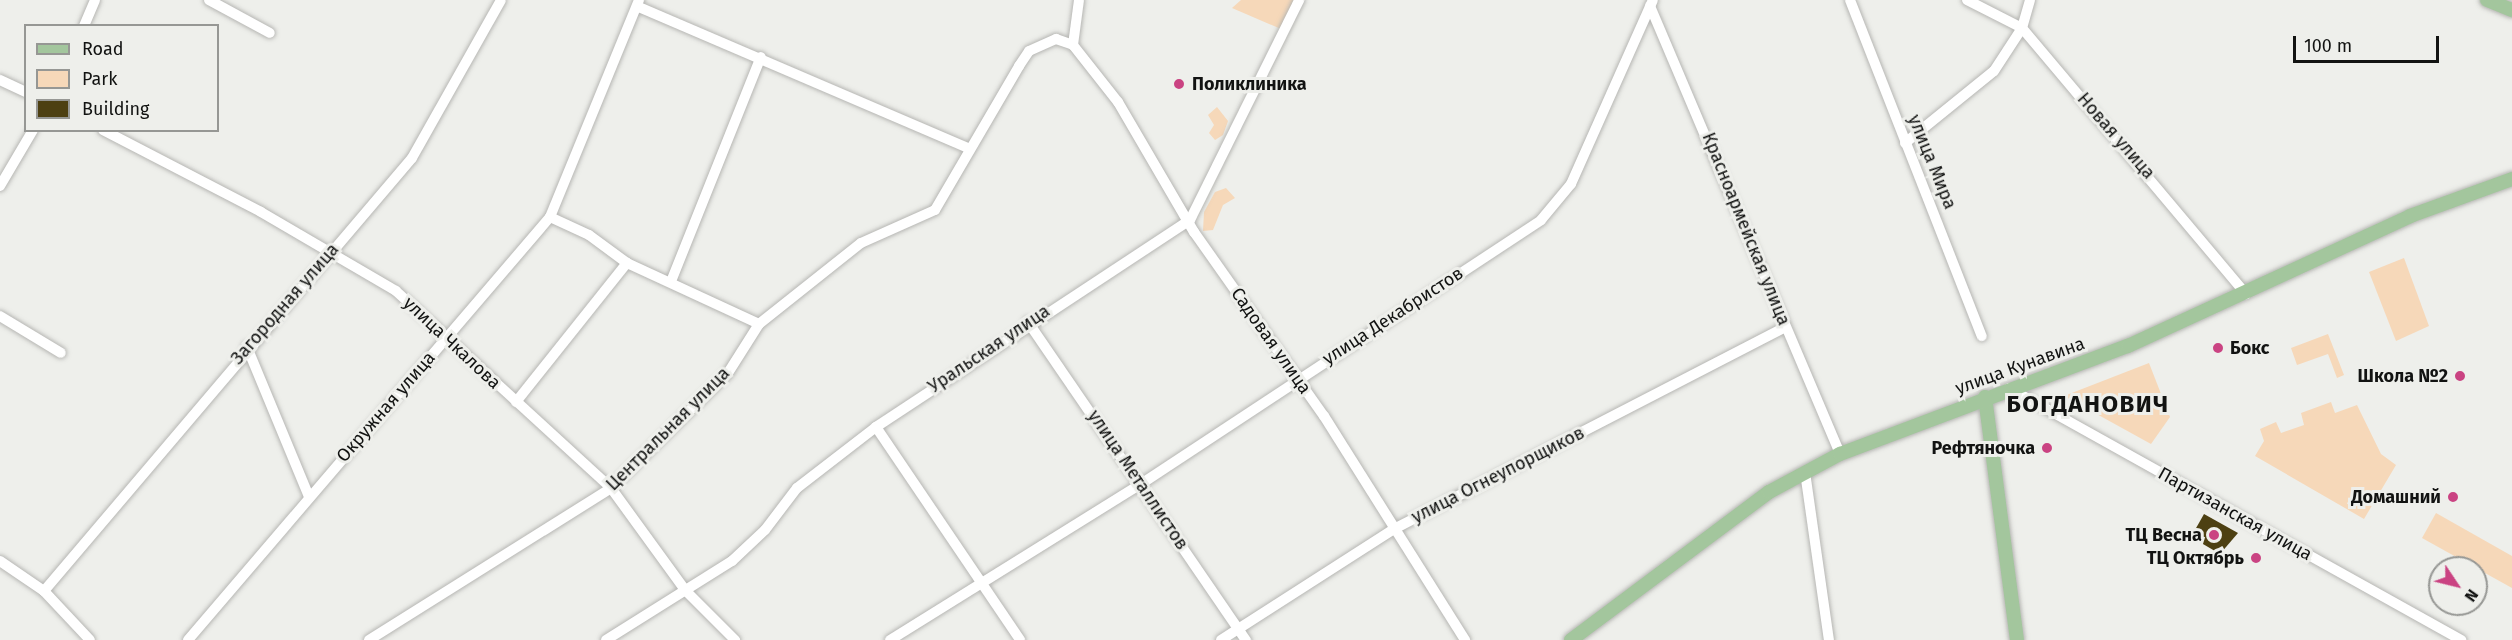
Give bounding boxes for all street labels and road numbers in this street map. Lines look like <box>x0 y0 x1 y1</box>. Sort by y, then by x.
street label: Новая улица <box>2073 88 2159 184</box>
street label: улица Мира <box>1903 112 1961 212</box>
street label: Красноармейская улица <box>1697 129 1795 329</box>
street label: Загородная улица <box>227 239 343 369</box>
street label: улица Декабристов <box>1319 262 1467 370</box>
street label: Садовая улица <box>1226 284 1316 398</box>
street label: улица Чкалова <box>399 292 505 394</box>
street label: Уральская улица <box>924 300 1054 398</box>
street label: улица Кунавина <box>1952 333 2088 399</box>
street label: Окружная улица <box>332 347 440 467</box>
street label: Центральная улица <box>602 363 734 495</box>
street label: улица Металлистов <box>1083 406 1193 554</box>
street label: улица Огнеупорщиков <box>1408 422 1588 528</box>
street label: Партизанская улица <box>2154 463 2316 565</box>

